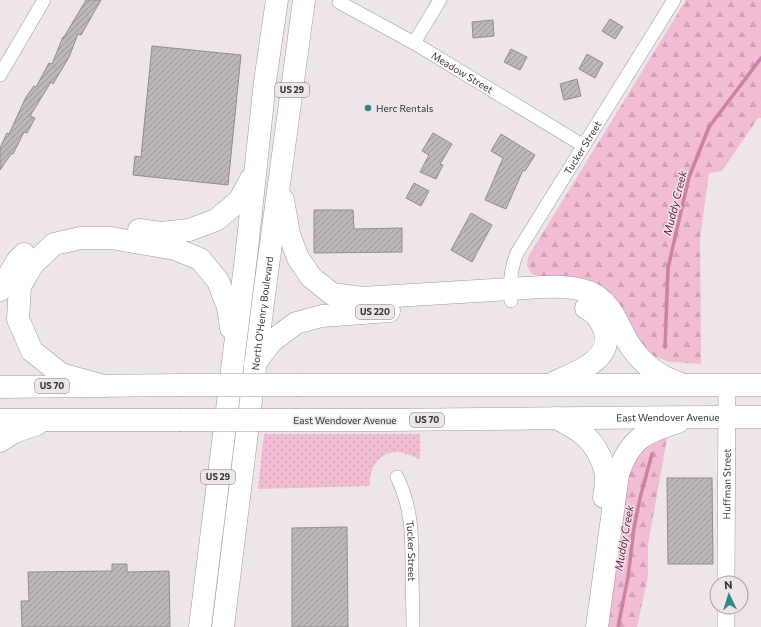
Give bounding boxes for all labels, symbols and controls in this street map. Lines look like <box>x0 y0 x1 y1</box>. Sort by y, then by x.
street label: Meadow Street <box>429 49 495 96</box>
road number: US 29 <box>275 83 309 97</box>
place label: Herc Rentals <box>376 102 434 114</box>
marker: Herc Rentals <box>363 103 373 113</box>
street label: Tucker Street <box>561 119 604 177</box>
water label: Muddy Creek <box>660 168 689 237</box>
street label: North O'Henry Boulevard <box>249 255 275 371</box>
road number: US 220 <box>356 305 394 319</box>
road number: US 70 <box>35 379 69 393</box>
street label: East Wendover Avenue <box>616 411 720 423</box>
road number: US 70 <box>410 413 444 427</box>
street label: East Wendover Avenue <box>293 414 397 426</box>
street label: Huffman Street <box>720 449 733 519</box>
road number: US 29 <box>201 470 235 484</box>
water label: Muddy Creek <box>611 503 636 572</box>
street label: Tucker Street <box>404 520 418 581</box>
north arrow <box>709 575 749 615</box>
text: N <box>724 578 733 591</box>

